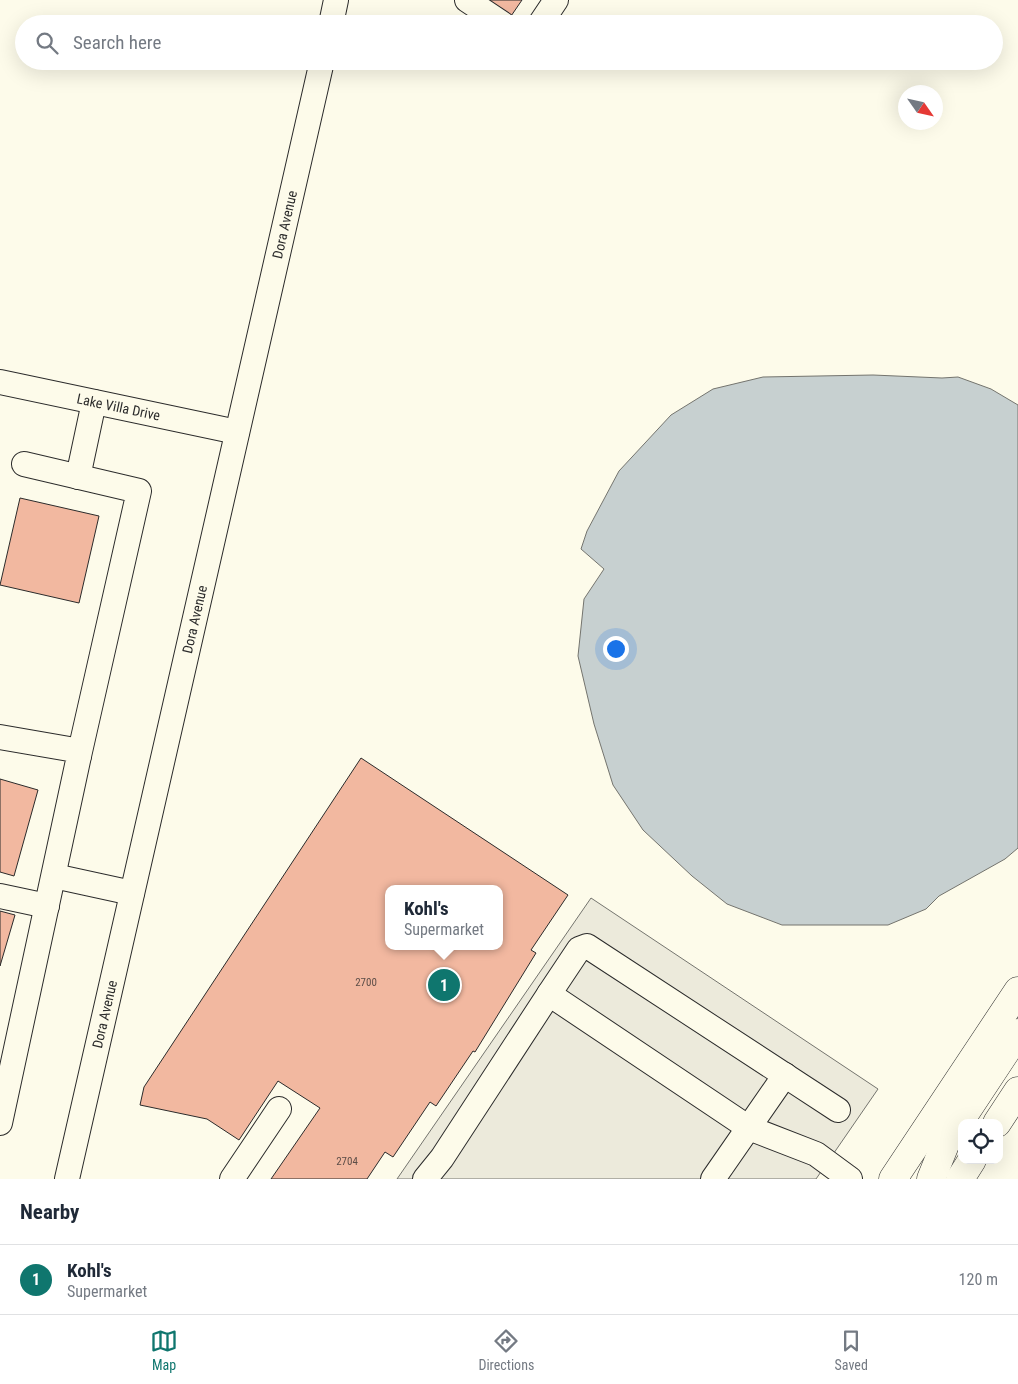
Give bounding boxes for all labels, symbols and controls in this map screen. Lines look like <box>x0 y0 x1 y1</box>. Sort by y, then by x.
search box <box>15 15 1003 70</box>
icon: search <box>33 29 61 57</box>
text: Search here <box>73 31 161 54</box>
north arrow <box>898 85 943 130</box>
street label: Dora Avenue <box>269 189 300 260</box>
street label: Lake Villa Drive <box>75 390 162 424</box>
street label: Dora Avenue <box>179 583 210 655</box>
your location <box>603 636 629 662</box>
popup <box>385 885 503 950</box>
text: Kohl's <box>404 897 449 920</box>
text: Supermarket <box>404 920 484 939</box>
pin: 1 <box>428 966 460 1004</box>
house number: 2700 <box>355 976 377 989</box>
street label: Dora Avenue <box>89 978 120 1050</box>
map controls <box>958 1119 1003 1164</box>
button: locate <box>958 1119 1003 1164</box>
house number: 2704 <box>336 1155 358 1168</box>
text: Nearby <box>20 1200 79 1224</box>
text: Kohl's <box>67 1259 112 1282</box>
text: 1 <box>32 1270 40 1289</box>
text: 120 m <box>959 1270 998 1289</box>
text: Supermarket <box>67 1282 147 1301</box>
tab: Map <box>150 1327 178 1373</box>
tab: Directions <box>478 1327 534 1373</box>
tab: Saved <box>835 1327 868 1373</box>

